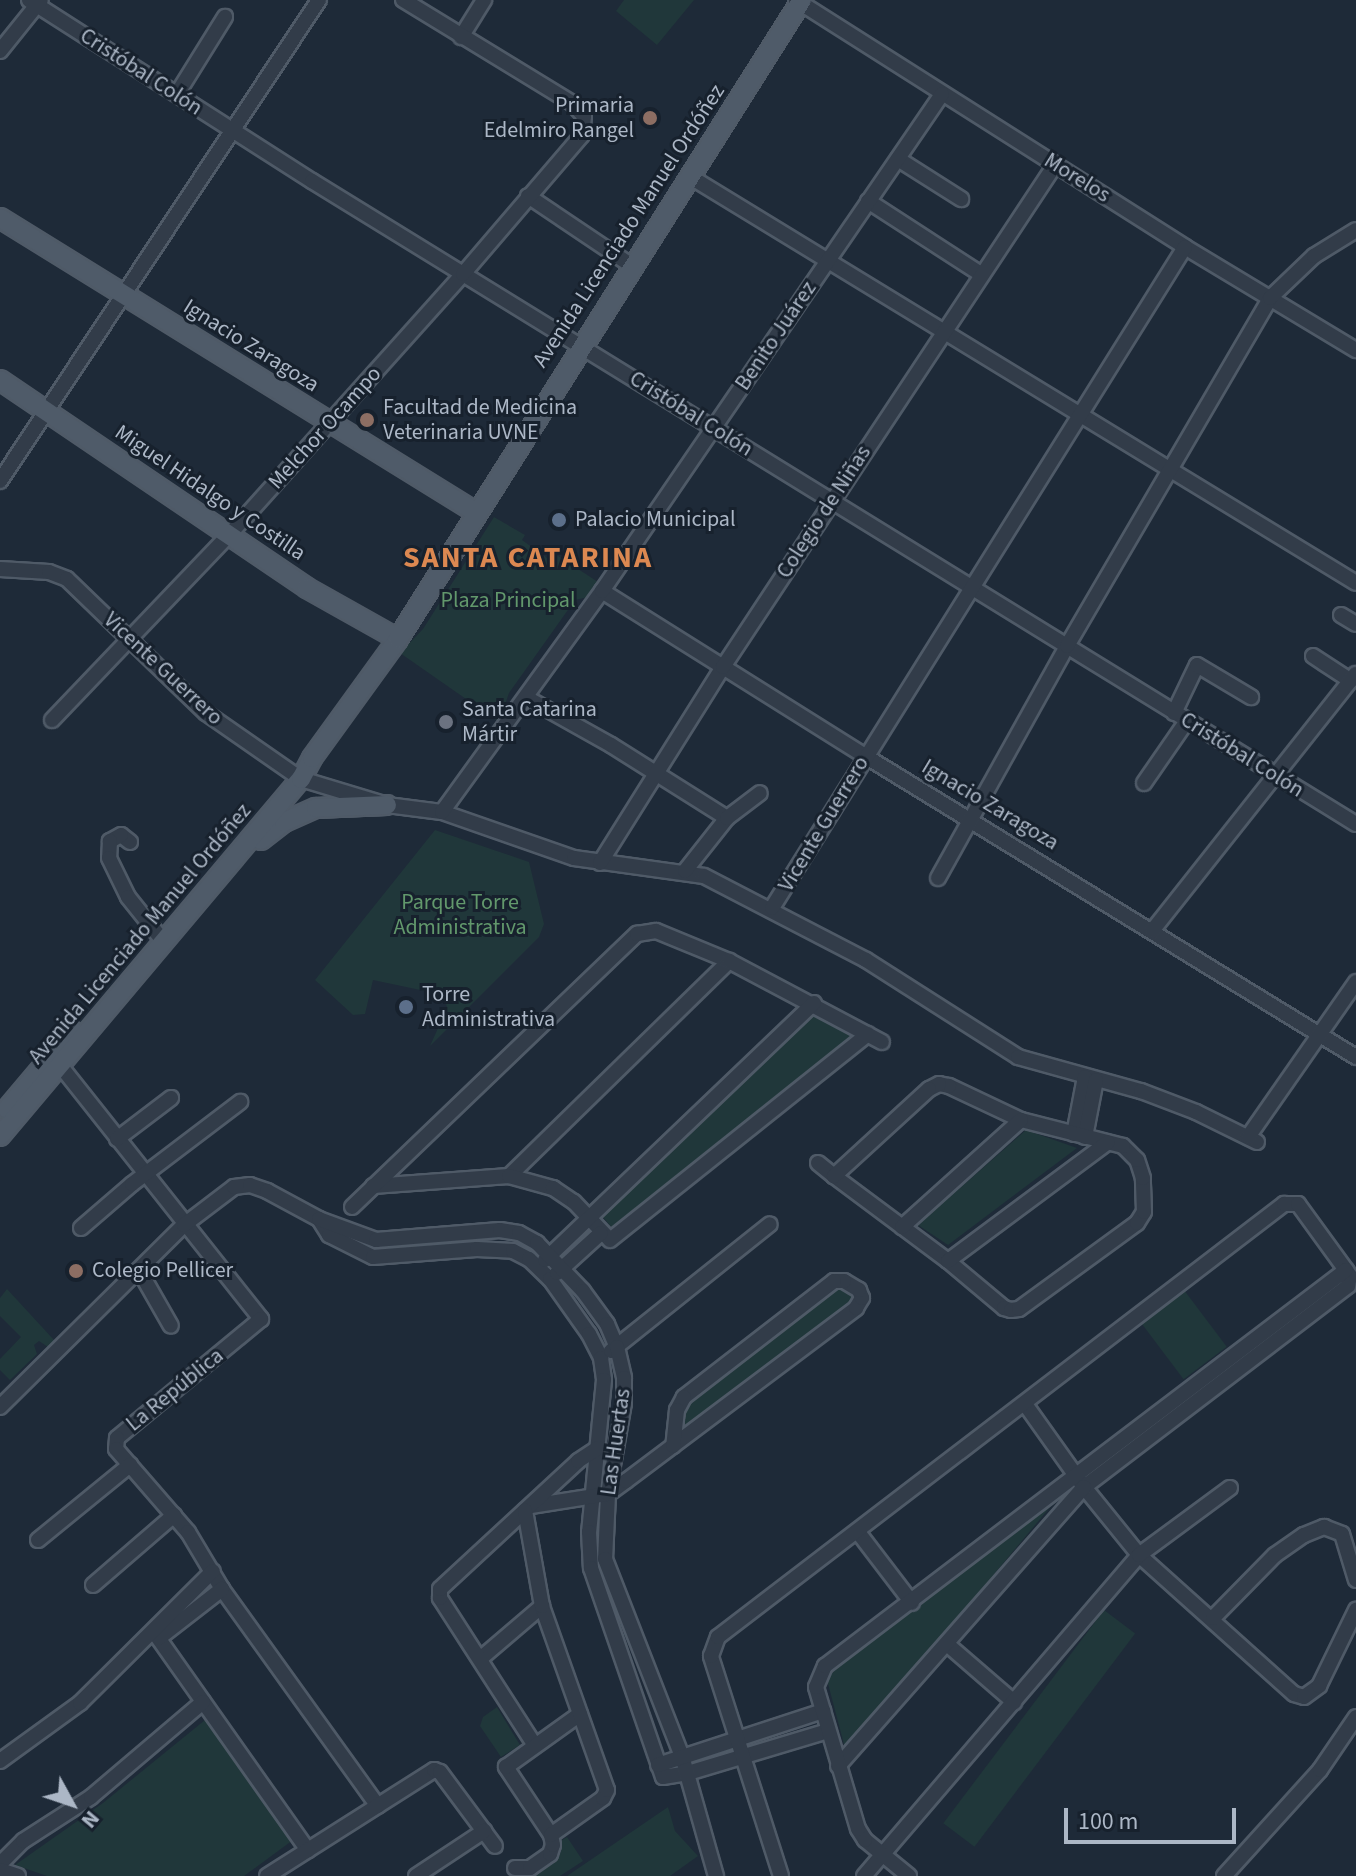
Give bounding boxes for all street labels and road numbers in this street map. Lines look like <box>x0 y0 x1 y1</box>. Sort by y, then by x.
street label: Cristóbal Colón <box>75 23 207 121</box>
street label: Avenida Licenciado Manuel Ordóñez <box>527 80 731 372</box>
street label: Morelos <box>1039 147 1115 209</box>
street label: Benito Juárez <box>730 276 822 396</box>
street label: Ignacio Zaragoza <box>178 294 324 398</box>
street label: Melchor Ocampo <box>263 361 387 495</box>
street label: Cristóbal Colón <box>624 366 758 462</box>
street label: Miguel Hidalgo y Costilla <box>110 419 310 567</box>
street label: Colegio de Niñas <box>771 441 877 583</box>
street label: Vicente Guerrero <box>98 607 228 731</box>
street label: Cristóbal Colón <box>1175 707 1309 803</box>
street label: Vicente Guerrero <box>773 751 875 897</box>
street label: Ignacio Zaragoza <box>917 754 1063 856</box>
street label: Avenida Licenciado Manuel Ordóñez <box>23 798 257 1070</box>
street label: La República <box>121 1343 229 1437</box>
street label: Las Huertas <box>595 1387 637 1497</box>

